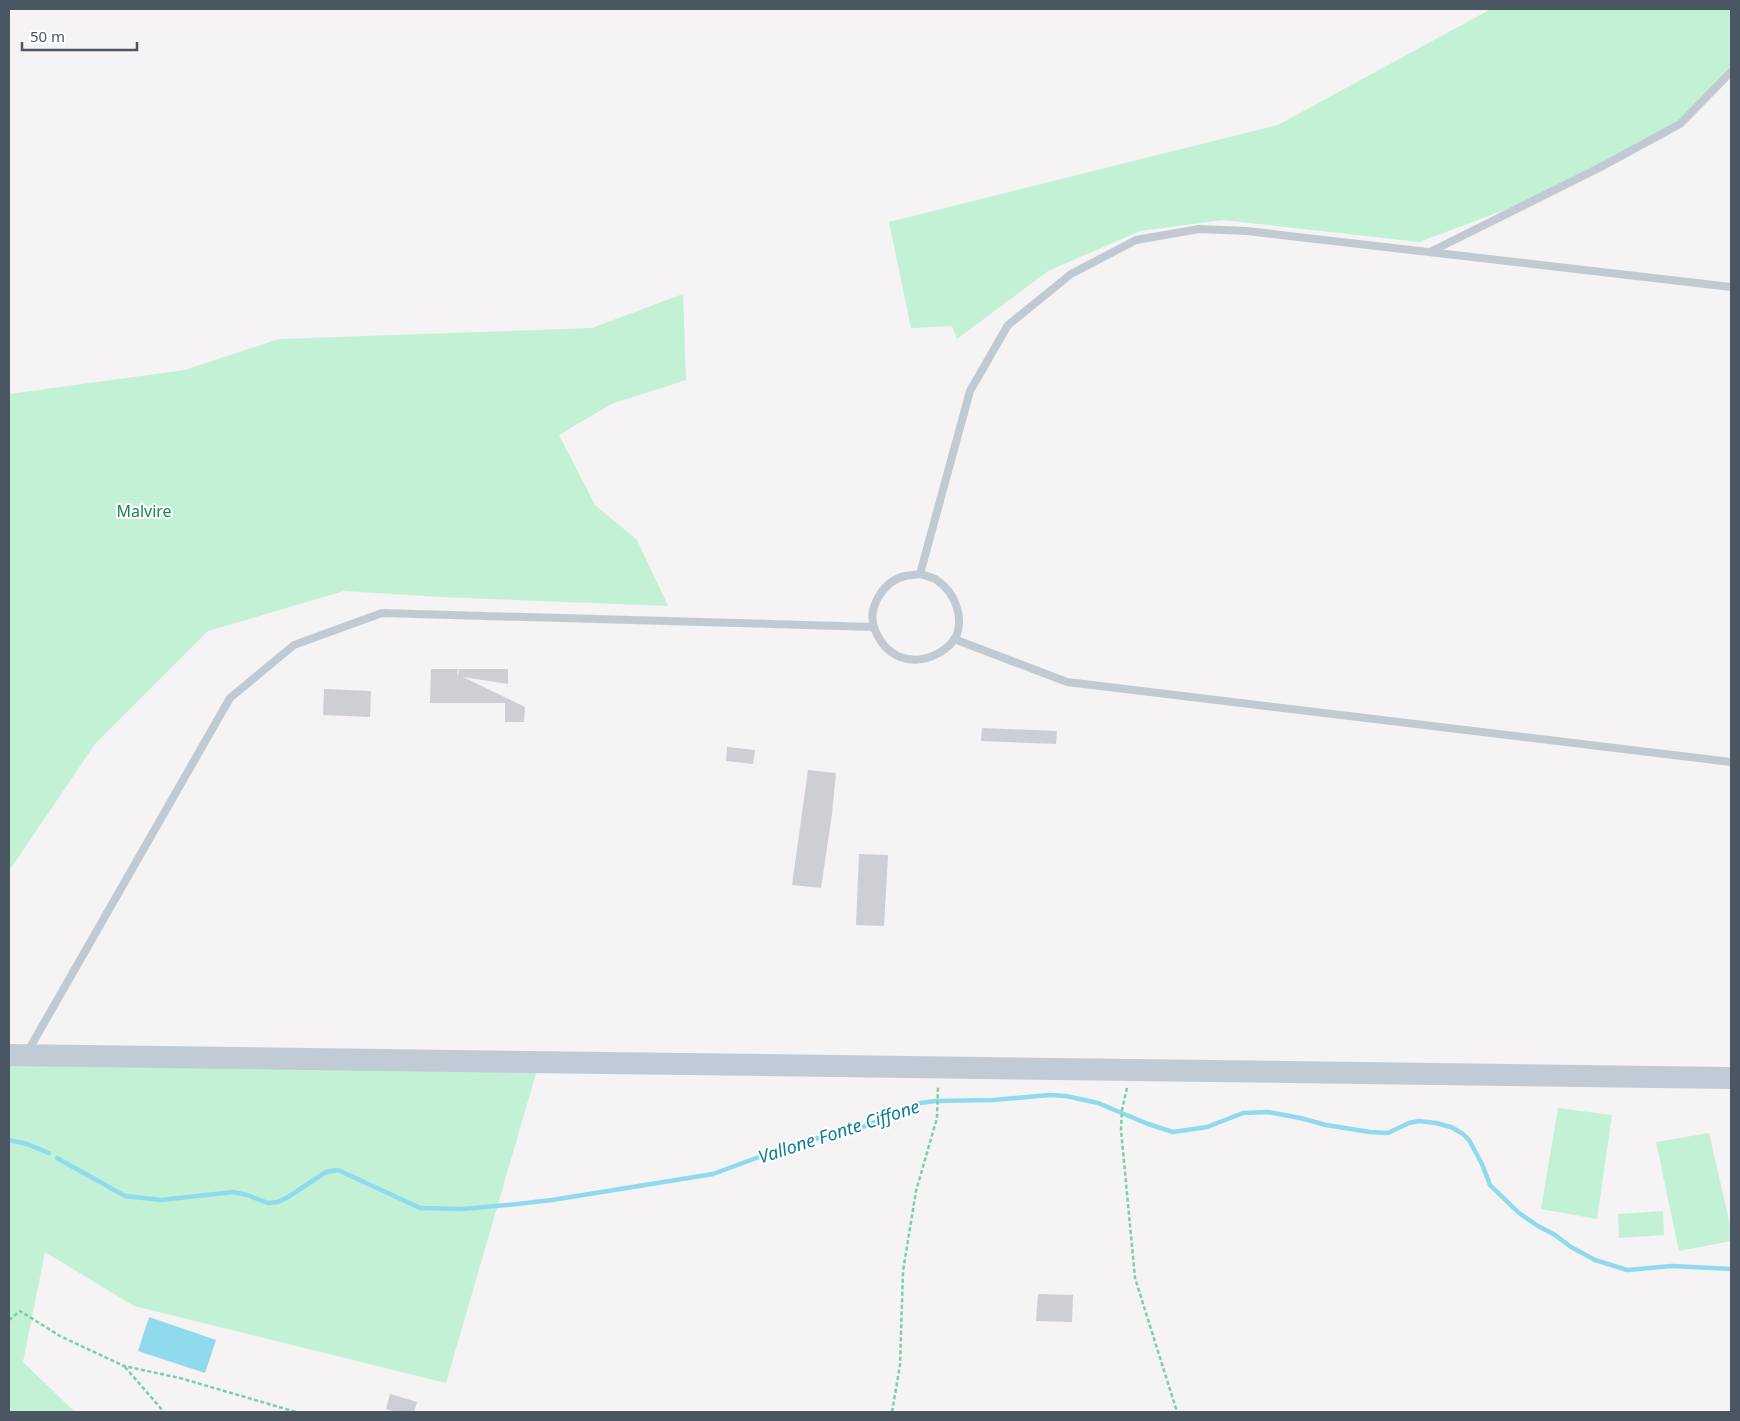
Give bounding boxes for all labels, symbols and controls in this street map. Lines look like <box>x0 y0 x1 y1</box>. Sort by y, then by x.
scale bar <box>22 20 138 52</box>
text: 50 m <box>30 26 65 46</box>
park label: Malvire <box>116 500 172 522</box>
water label: Vallone Fonte Ciffone <box>755 1094 922 1168</box>

